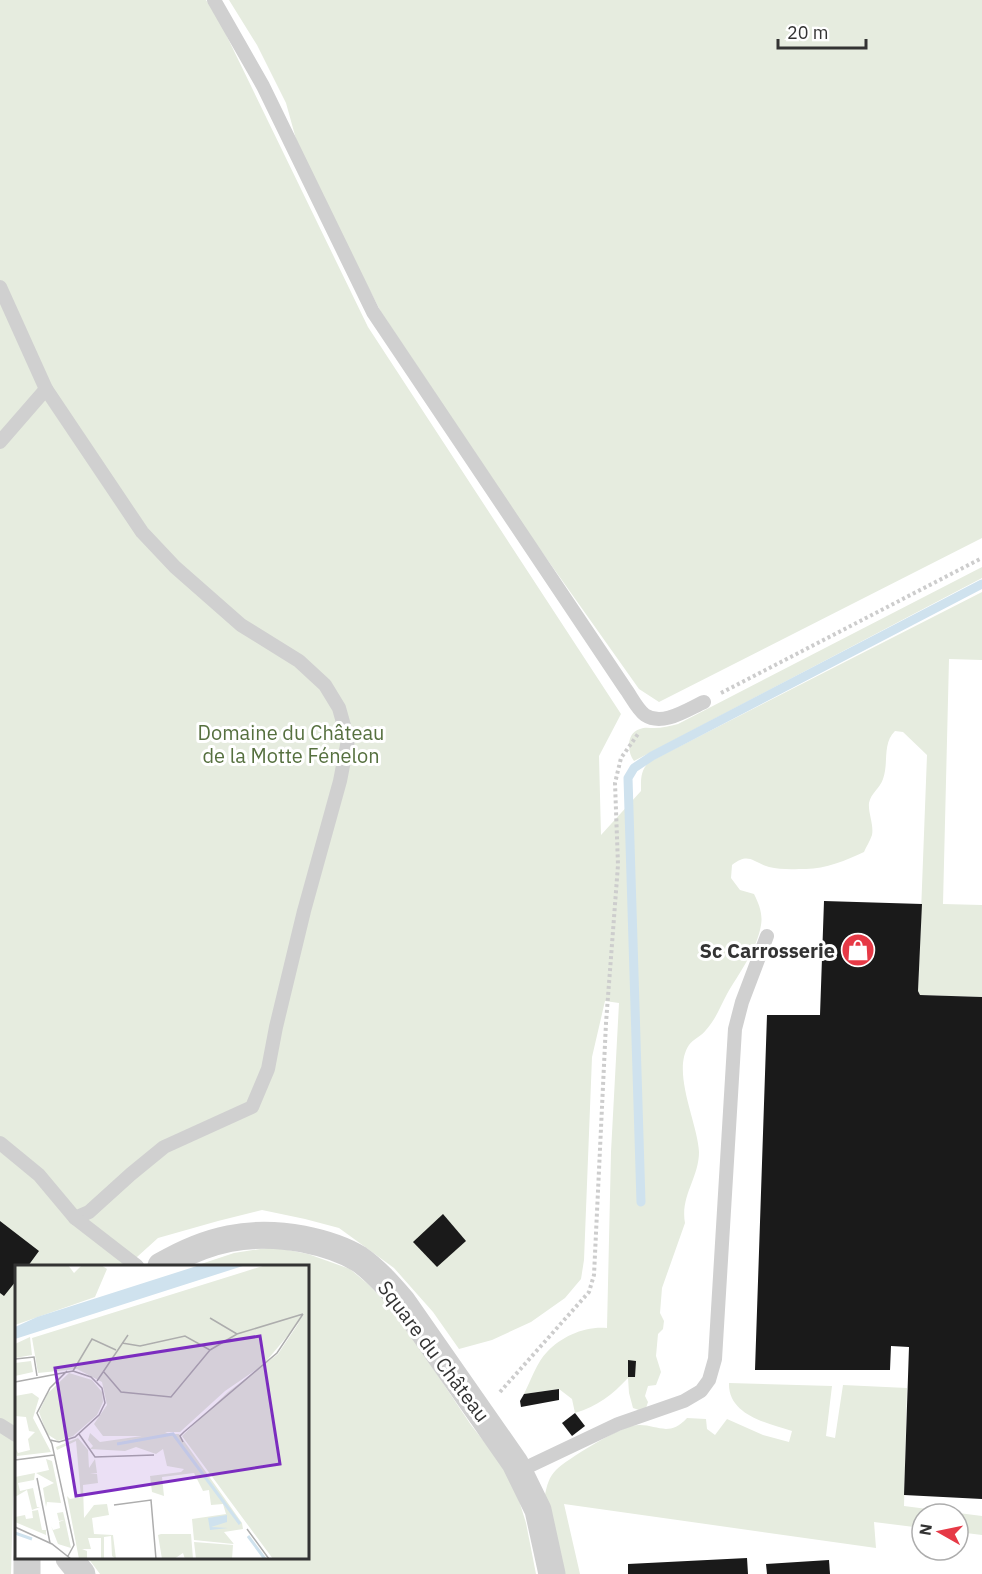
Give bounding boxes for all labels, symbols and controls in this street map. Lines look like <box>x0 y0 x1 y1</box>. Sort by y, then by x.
scale bar <box>778 12 866 50</box>
text: 20 m <box>787 21 829 44</box>
park label: Domaine du Château de la Motte Fénelon <box>198 719 384 769</box>
shop icon: Sc Carrosserie <box>840 932 876 968</box>
place label: Sc Carrosserie <box>699 937 835 964</box>
inset map <box>15 1265 309 1559</box>
street label: Square du Château <box>372 1275 496 1427</box>
north arrow <box>910 1502 970 1562</box>
text: N <box>914 1522 936 1537</box>

